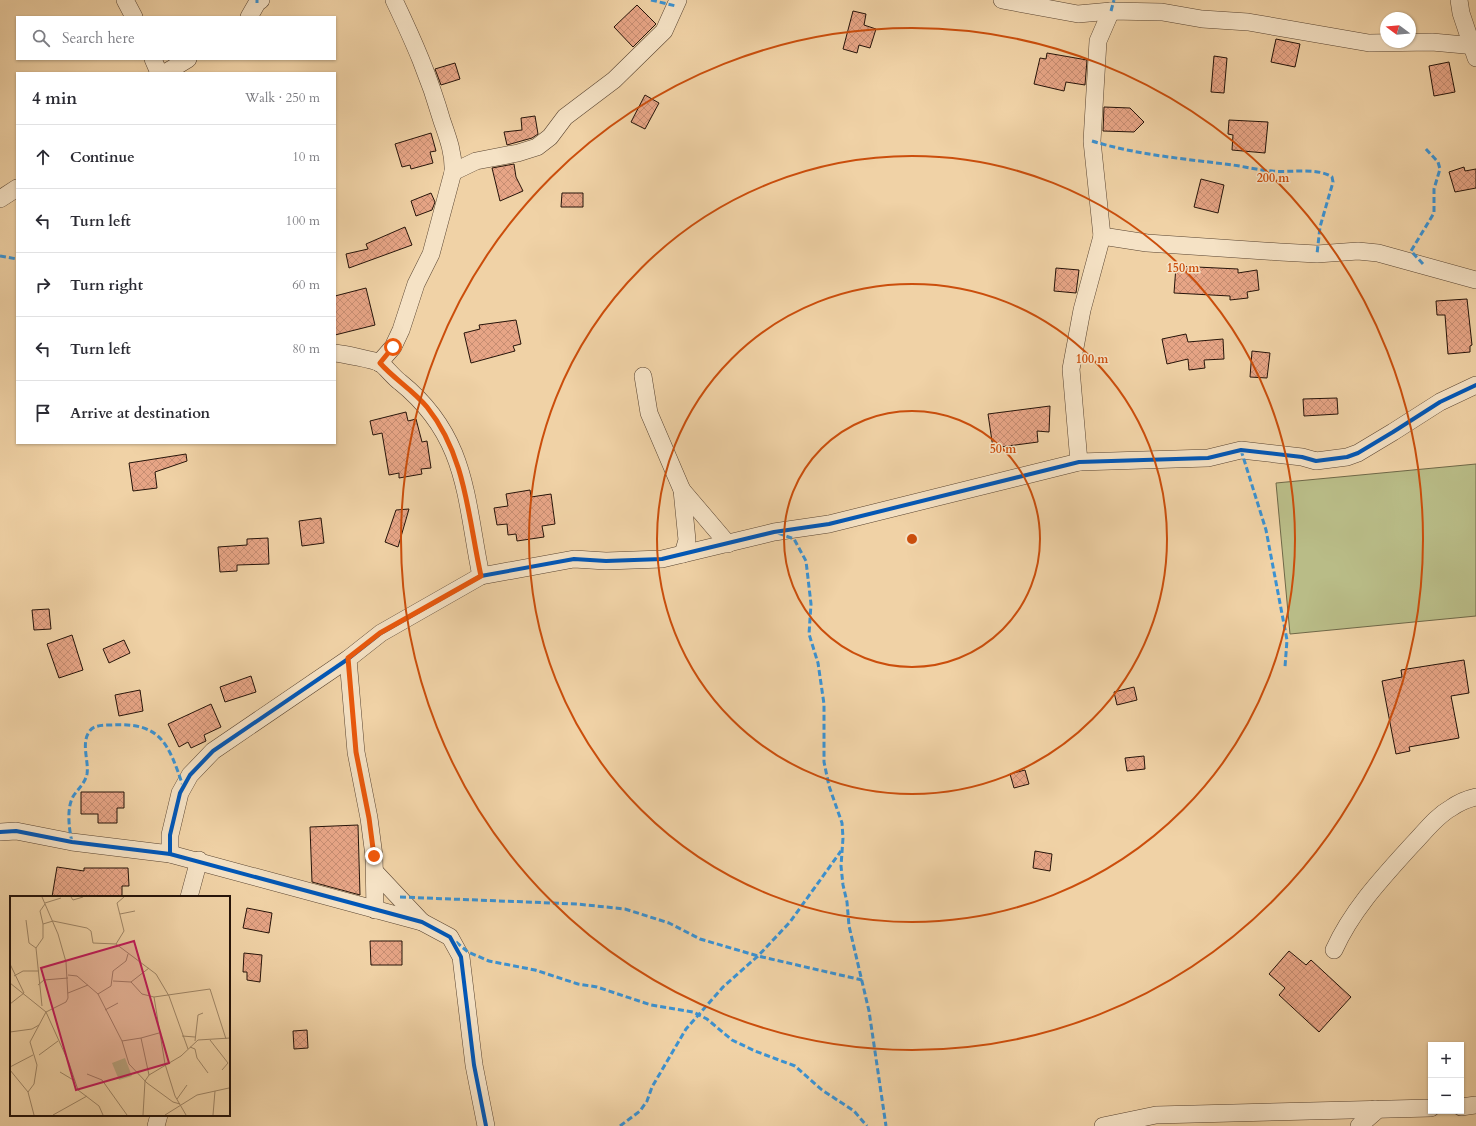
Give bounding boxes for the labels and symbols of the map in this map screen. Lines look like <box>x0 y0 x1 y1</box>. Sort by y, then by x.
north arrow <box>1380 12 1416 48</box>
text: 200 m <box>1257 170 1290 186</box>
text: 150 m <box>1167 260 1200 276</box>
route start <box>384 338 402 356</box>
text: 100 m <box>1076 351 1109 367</box>
text: 50 m <box>990 441 1017 457</box>
centre of rings <box>905 532 919 546</box>
route end <box>365 847 383 865</box>
inset map <box>10 896 230 1116</box>

